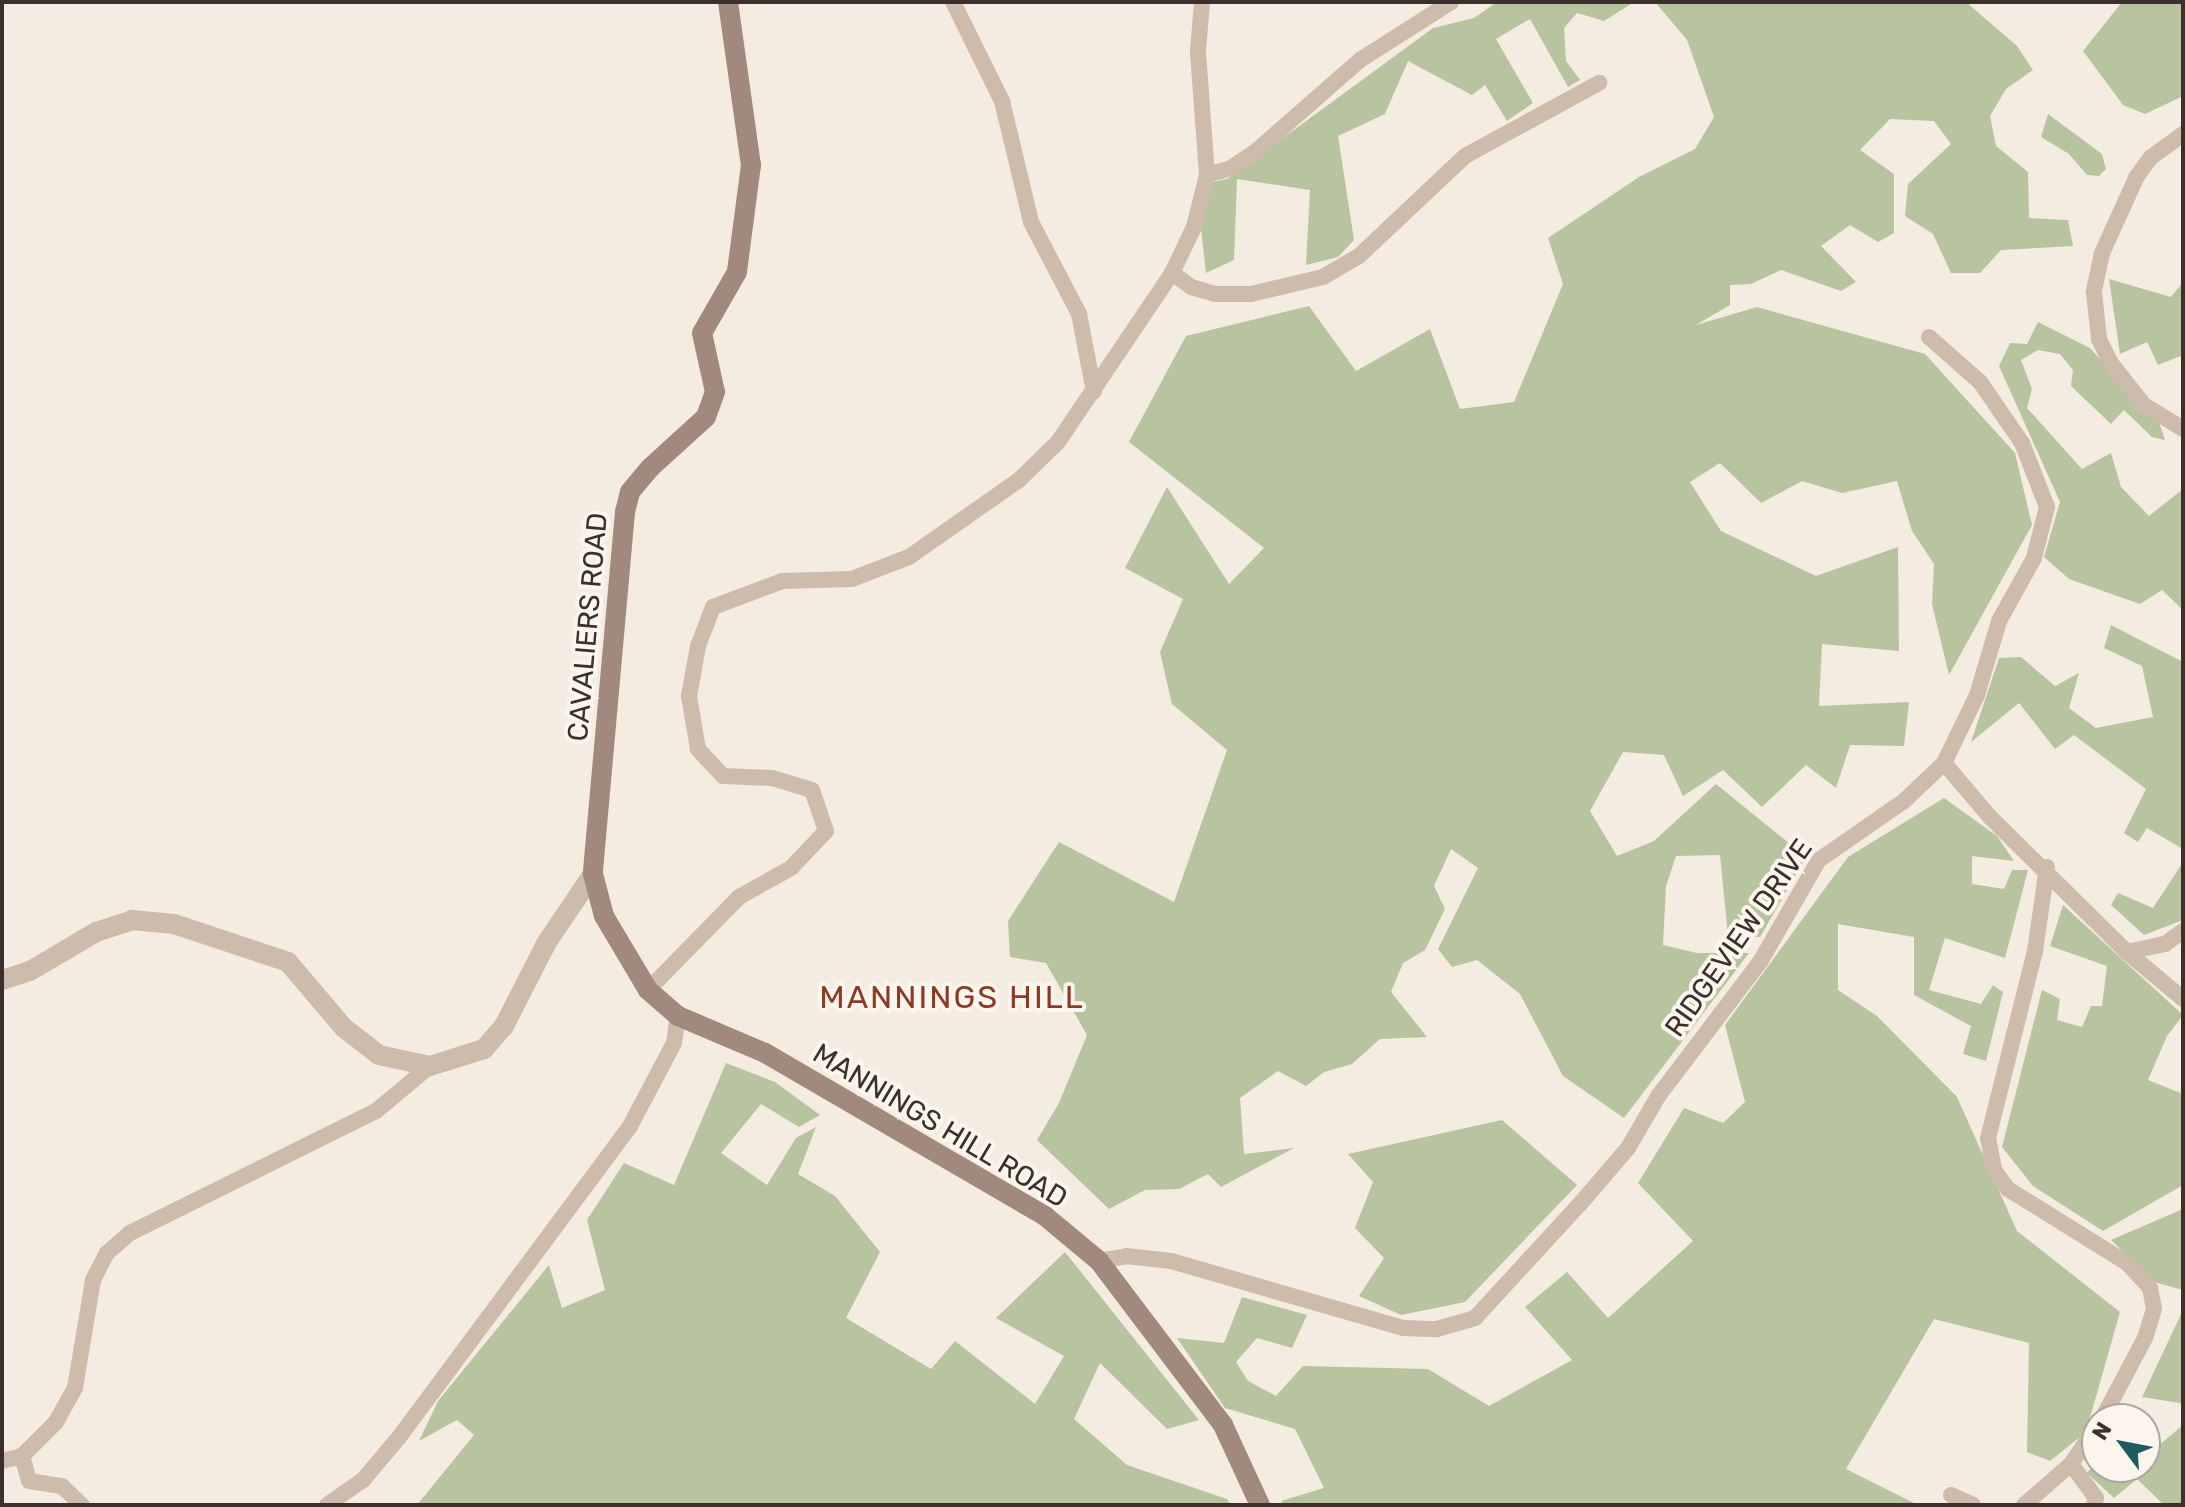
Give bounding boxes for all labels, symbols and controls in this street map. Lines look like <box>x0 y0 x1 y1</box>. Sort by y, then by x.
street label: CAVALIERS ROAD <box>561 511 615 743</box>
street label: RIDGEVIEW DRIVE <box>1658 833 1820 1043</box>
district label: MANNINGS HILL <box>819 978 1085 1016</box>
street label: MANNINGS HILL ROAD <box>806 1037 1074 1215</box>
north arrow <box>2081 1403 2161 1483</box>
text: N <box>2086 1417 2118 1445</box>

